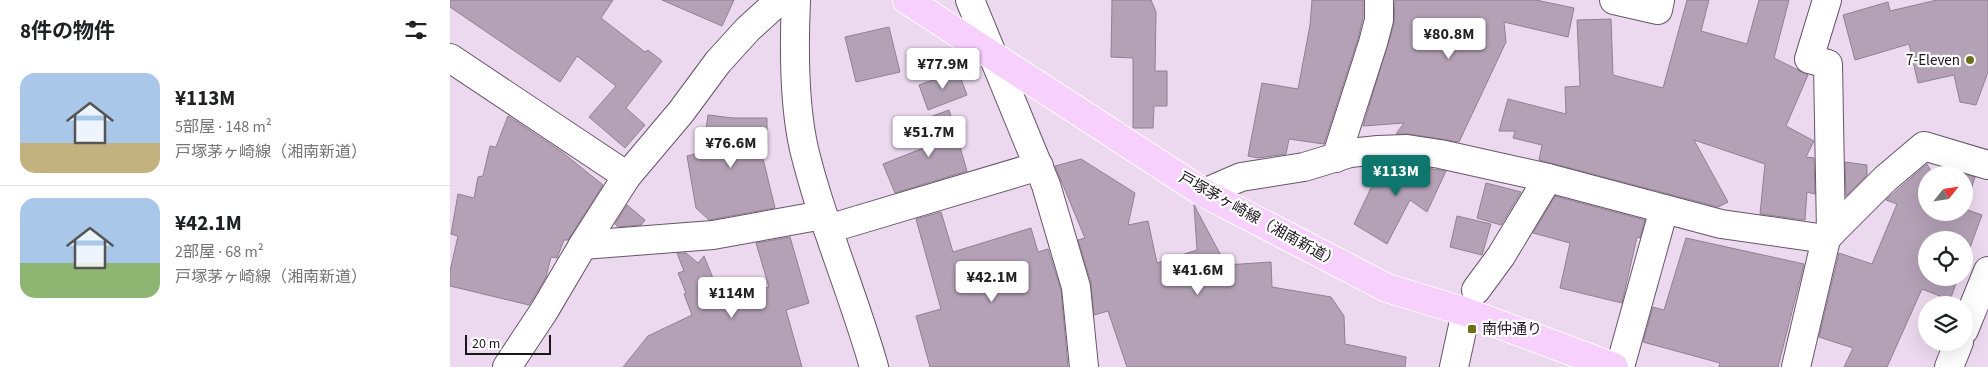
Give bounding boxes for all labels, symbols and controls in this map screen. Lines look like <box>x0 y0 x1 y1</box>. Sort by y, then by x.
text: 8件の物件 <box>20 16 115 46</box>
icon: filters <box>402 16 430 44</box>
pin: ¥80.8M <box>1408 18 1490 60</box>
text: ¥80.8M <box>1424 23 1474 45</box>
pin: ¥77.9M <box>902 48 984 90</box>
place label: 7-Eleven <box>1906 50 1960 71</box>
text: ¥77.9M <box>918 53 968 75</box>
marker: 7-Eleven <box>1964 54 1976 66</box>
text: ¥113M <box>175 83 235 113</box>
icon: home <box>60 93 120 153</box>
text: 5部屋 · 148 m² <box>175 116 272 138</box>
pin: ¥51.7M <box>888 116 970 158</box>
text: ¥51.7M <box>904 121 954 143</box>
pin: ¥76.6M <box>690 126 772 169</box>
text: ¥76.6M <box>706 132 756 154</box>
text: 戸塚茅ヶ崎線（湘南新道） <box>175 141 367 163</box>
pin: ¥113M <box>1361 154 1431 197</box>
text: ¥113M <box>1373 160 1419 182</box>
north arrow <box>1918 166 1972 221</box>
map controls <box>1918 166 1973 351</box>
street label: 戸塚茅ヶ崎線（湘南新道） <box>1175 167 1343 273</box>
text: ¥42.1M <box>175 208 242 238</box>
icon: home <box>60 218 120 278</box>
button: locate <box>1918 231 1973 286</box>
text: 2部屋 · 68 m² <box>175 241 264 263</box>
pin: ¥41.6M <box>1157 254 1239 296</box>
text: ¥41.6M <box>1173 259 1223 281</box>
pin: ¥42.1M <box>951 260 1033 303</box>
text: 戸塚茅ヶ崎線（湘南新道） <box>175 266 367 288</box>
text: ¥42.1M <box>967 266 1017 288</box>
pin: ¥114M <box>697 276 767 319</box>
text: ¥114M <box>709 282 755 304</box>
button: layers <box>1918 296 1973 351</box>
place label: 南仲通り <box>1482 319 1542 340</box>
marker: 南仲通り <box>1466 323 1478 335</box>
scale bar <box>465 332 551 355</box>
text: 20 m <box>472 334 500 354</box>

